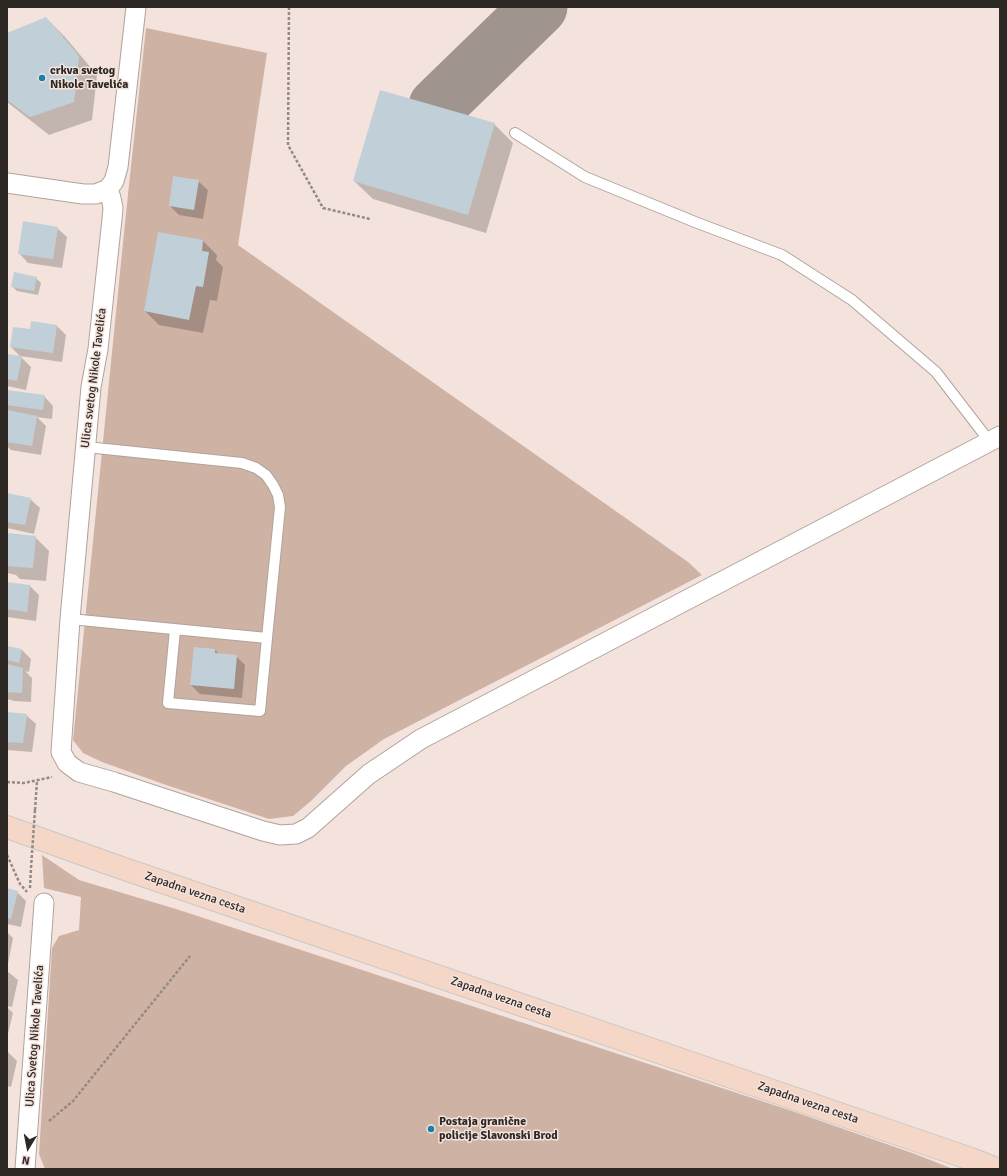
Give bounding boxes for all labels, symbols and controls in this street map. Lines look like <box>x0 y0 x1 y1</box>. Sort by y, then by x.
place label: crkva svetog Nikole Tavelića <box>50 64 128 92</box>
marker: crkva svetog Nikole Tavelića <box>37 73 47 83</box>
street label: Ulica svetog Nikole Tavelića <box>78 307 110 449</box>
street label: Zapadna vezna cesta <box>143 869 247 917</box>
street label: Ulica Svetog Nikole Tavelića <box>23 965 47 1107</box>
street label: Zapadna vezna cesta <box>449 974 553 1022</box>
street label: Zapadna vezna cesta <box>756 1079 860 1127</box>
place label: Postaja granične policije Slavonski Brod <box>439 1115 558 1143</box>
marker: Postaja granične policije Slavonski Brod <box>426 1124 436 1134</box>
north arrow <box>8 1128 48 1168</box>
text: N <box>21 1153 31 1167</box>

